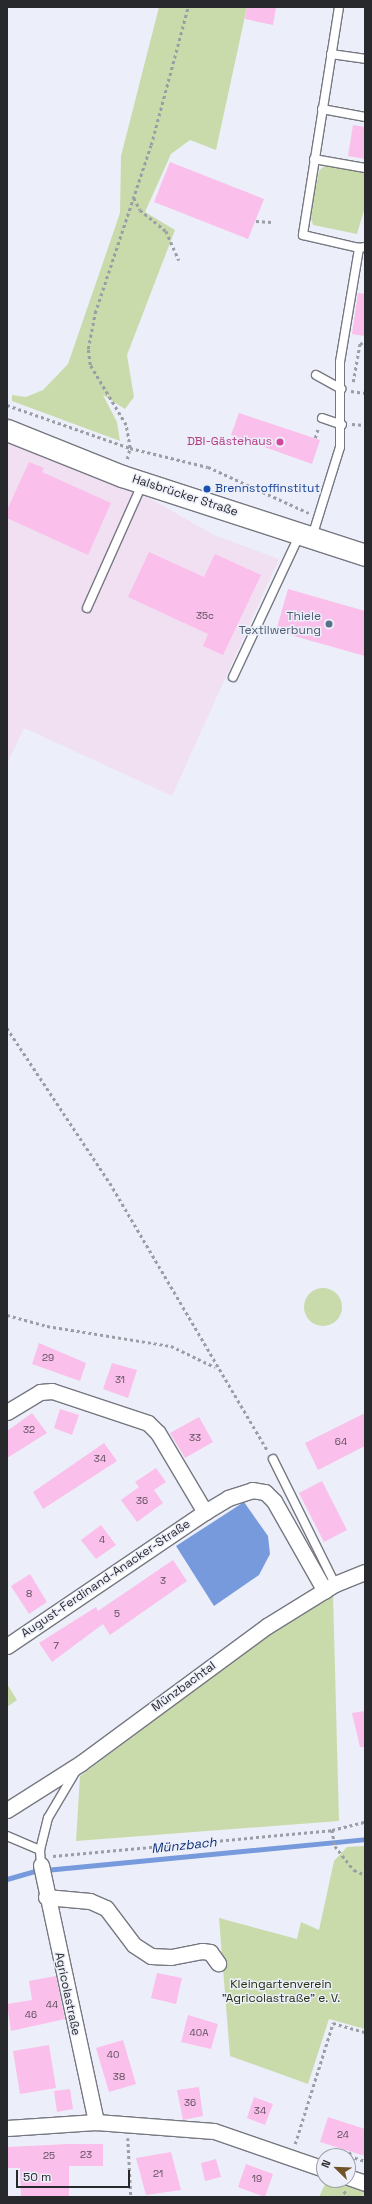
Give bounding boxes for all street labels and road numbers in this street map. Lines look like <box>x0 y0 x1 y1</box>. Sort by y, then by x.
street label: Halsbrücker Straße <box>130 472 240 520</box>
street label: August-Ferdinand-Anacker-Straße <box>19 1517 193 1641</box>
street label: Münzbachtal <box>149 1659 219 1715</box>
street label: Agricolastraße <box>51 1951 83 2037</box>

